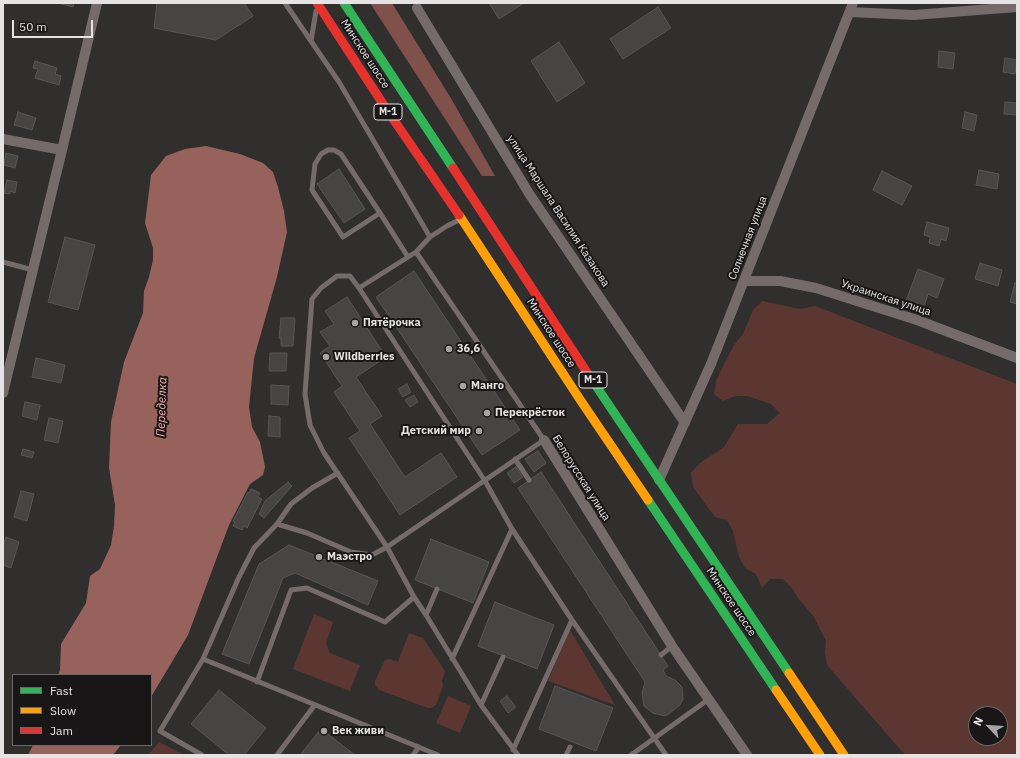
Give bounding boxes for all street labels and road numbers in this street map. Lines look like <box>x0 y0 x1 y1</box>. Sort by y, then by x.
street label: Минское шоссе <box>338 17 392 91</box>
road number: М-1 <box>374 104 402 120</box>
street label: улица Маршала Василия Казакова <box>504 133 612 289</box>
street label: Солнечная улица <box>726 194 770 282</box>
street label: Украинская улица <box>839 277 933 319</box>
street label: Минское шоссе <box>524 296 578 370</box>
road number: М-1 <box>579 372 607 388</box>
street label: Белорусская улица <box>549 433 613 523</box>
street label: Минское шоссе <box>703 565 759 639</box>

